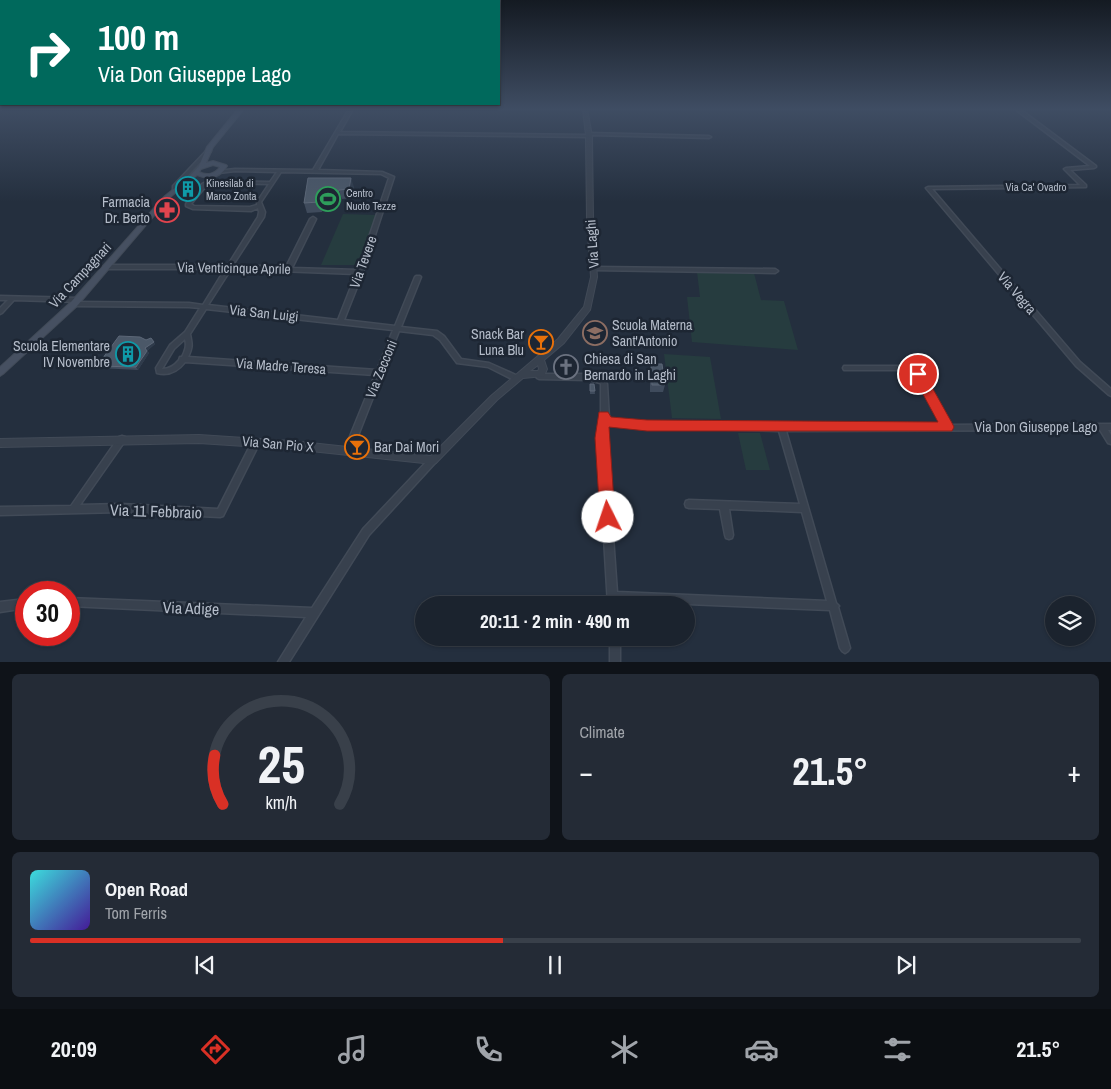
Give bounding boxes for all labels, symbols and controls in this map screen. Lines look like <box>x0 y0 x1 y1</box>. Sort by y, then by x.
text: 100 m <box>98 14 179 61</box>
icon: right <box>15 20 80 85</box>
text: Via Don Giuseppe Lago <box>98 59 291 89</box>
building icon: Kinesilab di Marco Zonta <box>175 176 201 202</box>
place label: Kinesilab di Marco Zonta <box>206 176 257 203</box>
street label: Via Ca' Ovadro <box>1005 180 1067 194</box>
sports icon: Centro Nuoto Tezze <box>315 186 341 212</box>
place label: Centro Nuoto Tezze <box>346 186 396 213</box>
place label: Farmacia Dr. Berto <box>102 193 151 227</box>
pharmacy icon: Farmacia Dr. Berto <box>154 197 180 223</box>
street label: Via Laghi <box>581 219 603 269</box>
street label: Via Tevere <box>345 233 381 291</box>
street label: Via Campagnari <box>45 238 115 312</box>
street label: Via Venticinque Aprile <box>177 258 291 278</box>
street label: Via Vegra <box>994 268 1041 318</box>
street label: Via San Luigi <box>229 300 299 326</box>
place label: Scuola Materna Sant'Antonio <box>612 316 693 350</box>
school or university icon: Scuola Materna Sant'Antonio <box>582 320 608 346</box>
place label: Snack Bar Luna Blu <box>471 325 524 359</box>
bar icon: Snack Bar Luna Blu <box>528 329 554 355</box>
place label: Scuola Elementare IV Novembre <box>13 337 110 371</box>
street label: Via Zecconi <box>361 337 401 401</box>
building icon: Scuola Elementare IV Novembre <box>115 341 141 367</box>
place label: Chiesa di San Bernardo in Laghi <box>584 350 676 384</box>
pin <box>897 353 939 395</box>
street label: Via Madre Teresa <box>235 354 327 378</box>
church icon: Chiesa di San Bernardo in Laghi <box>553 354 579 380</box>
icon: arrive <box>904 360 932 388</box>
street label: Via Don Giuseppe Lago <box>975 418 1098 436</box>
street label: Via San Pio X <box>241 432 315 456</box>
bar icon: Bar Dai Mori <box>344 434 370 460</box>
place label: Bar Dai Mori <box>374 438 439 456</box>
position arrow <box>581 490 633 542</box>
street label: Via 11 Febbraio <box>110 498 202 524</box>
speed limit sign: 30 <box>15 581 80 646</box>
street label: Via Adige <box>162 596 220 620</box>
map controls <box>1045 596 1095 646</box>
button: layers <box>1045 596 1095 646</box>
text: 20:11 · 2 min · 490 m <box>480 608 630 634</box>
text: Climate <box>580 721 625 743</box>
text: 25 <box>257 729 304 799</box>
text: 21.5° <box>792 746 868 797</box>
text: − <box>580 753 593 791</box>
text: + <box>1068 753 1081 791</box>
text: km/h <box>265 791 297 815</box>
text: Open Road <box>105 876 188 902</box>
text: Tom Ferris <box>105 902 167 924</box>
icon: previous <box>191 951 219 979</box>
icon: pause <box>541 951 569 979</box>
icon: next <box>892 951 920 979</box>
icon: directions <box>198 1032 233 1067</box>
icon: music <box>335 1032 370 1067</box>
icon: phone <box>471 1032 506 1067</box>
icon: climate <box>607 1032 642 1067</box>
icon: car <box>744 1032 779 1067</box>
icon: filters <box>880 1032 915 1067</box>
text: 20:09 <box>51 1034 97 1064</box>
text: 21.5° <box>1016 1034 1060 1064</box>

